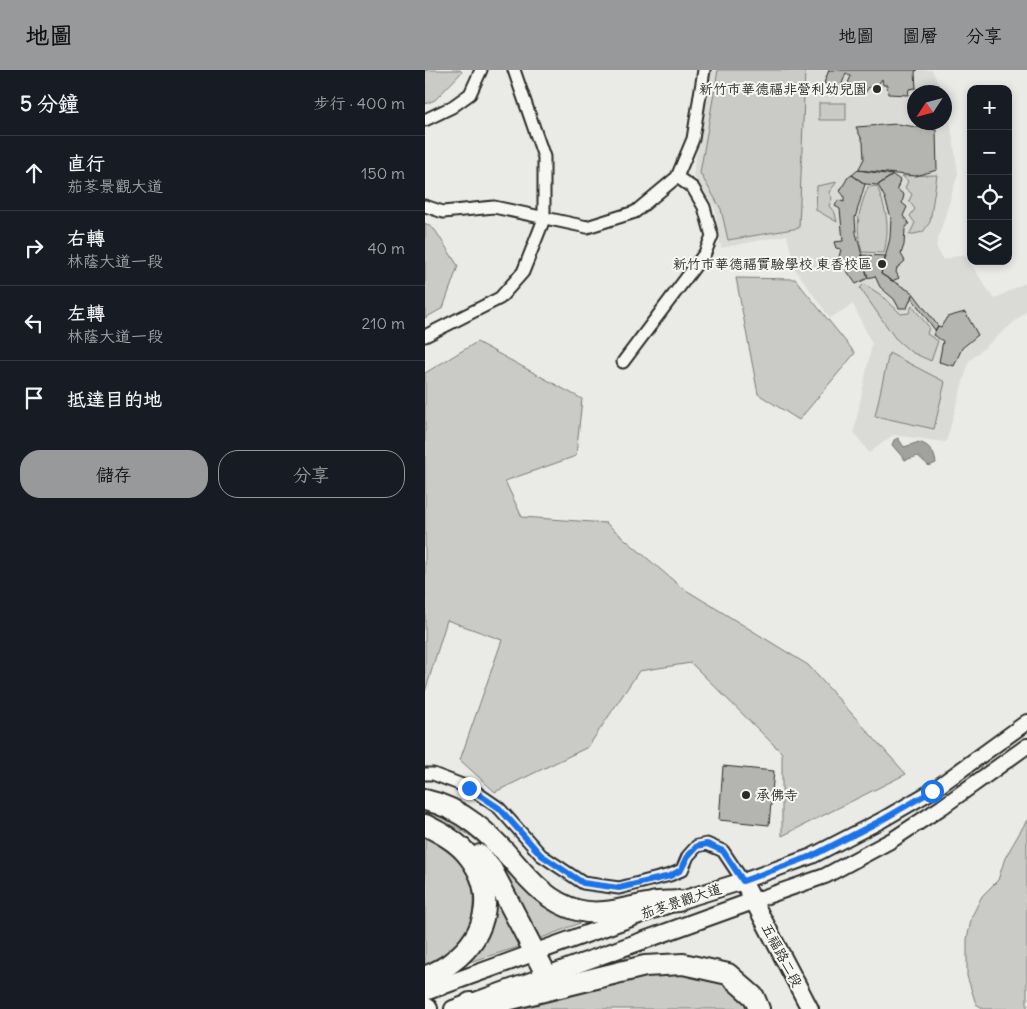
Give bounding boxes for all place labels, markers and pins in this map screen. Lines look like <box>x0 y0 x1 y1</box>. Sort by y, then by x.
place label: 新竹市華德福非營利幼兒園 <box>699 80 867 98</box>
marker: 新竹市華德福非營利幼兒園 <box>871 83 883 95</box>
place label: 新竹市華德福實驗學校 東香校區 <box>673 255 872 273</box>
marker: 新竹市華德福實驗學校 東香校區 <box>876 258 888 270</box>
place label: 承佛寺 <box>756 786 798 804</box>
marker: 承佛寺 <box>740 789 752 801</box>

